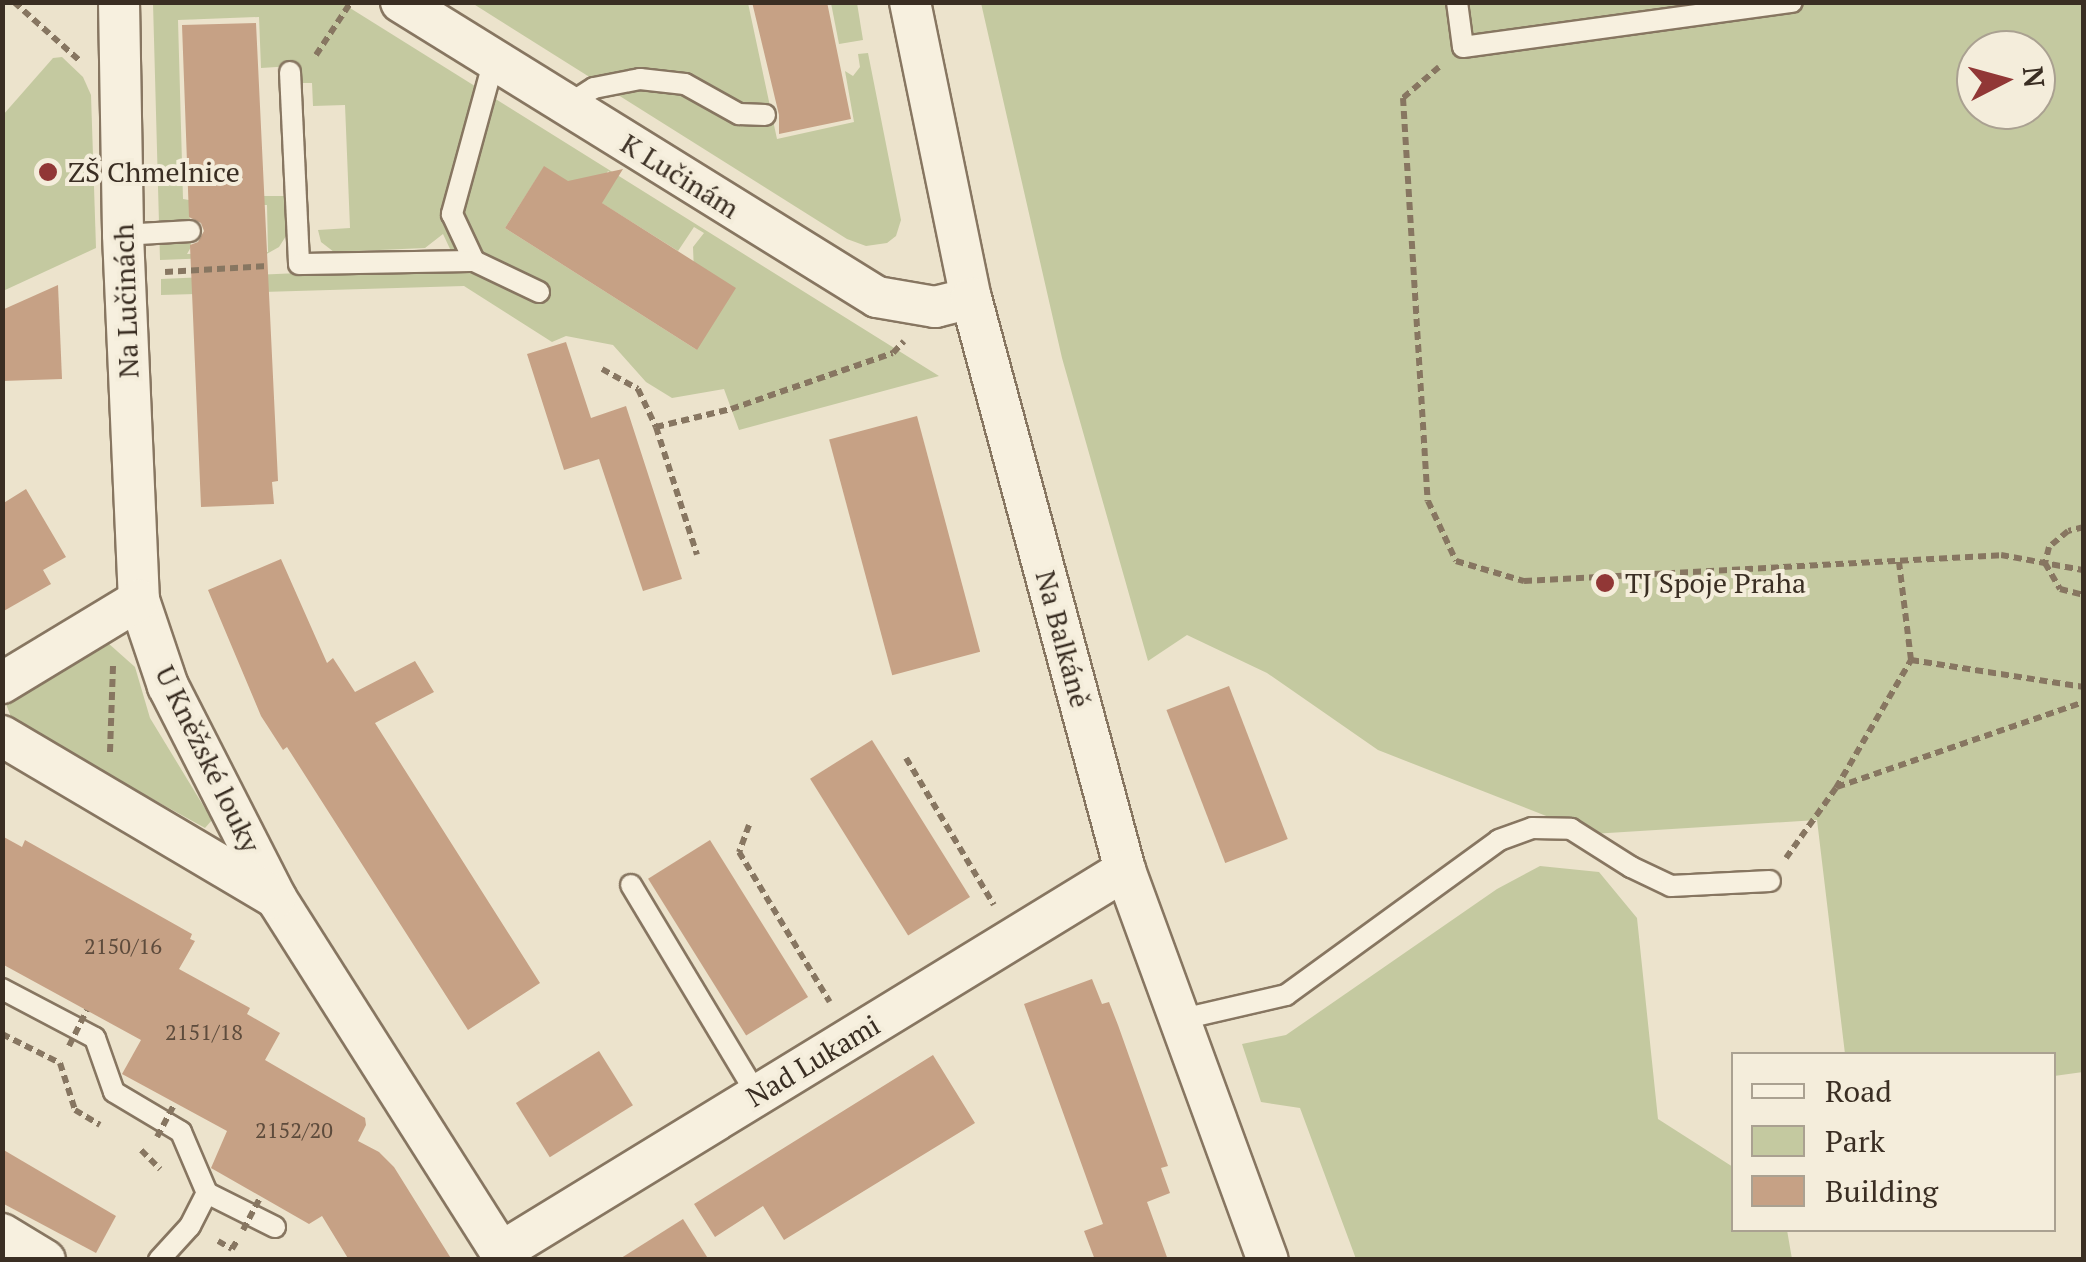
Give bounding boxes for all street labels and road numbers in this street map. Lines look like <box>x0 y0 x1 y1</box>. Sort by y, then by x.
street label: K Lučinám <box>615 127 745 225</box>
street label: Na Lučinách <box>107 223 145 379</box>
street label: Na Balkáně <box>1029 567 1097 711</box>
street label: U Kněžské louky <box>148 660 268 858</box>
street label: Nad Lukami <box>740 1008 886 1114</box>

